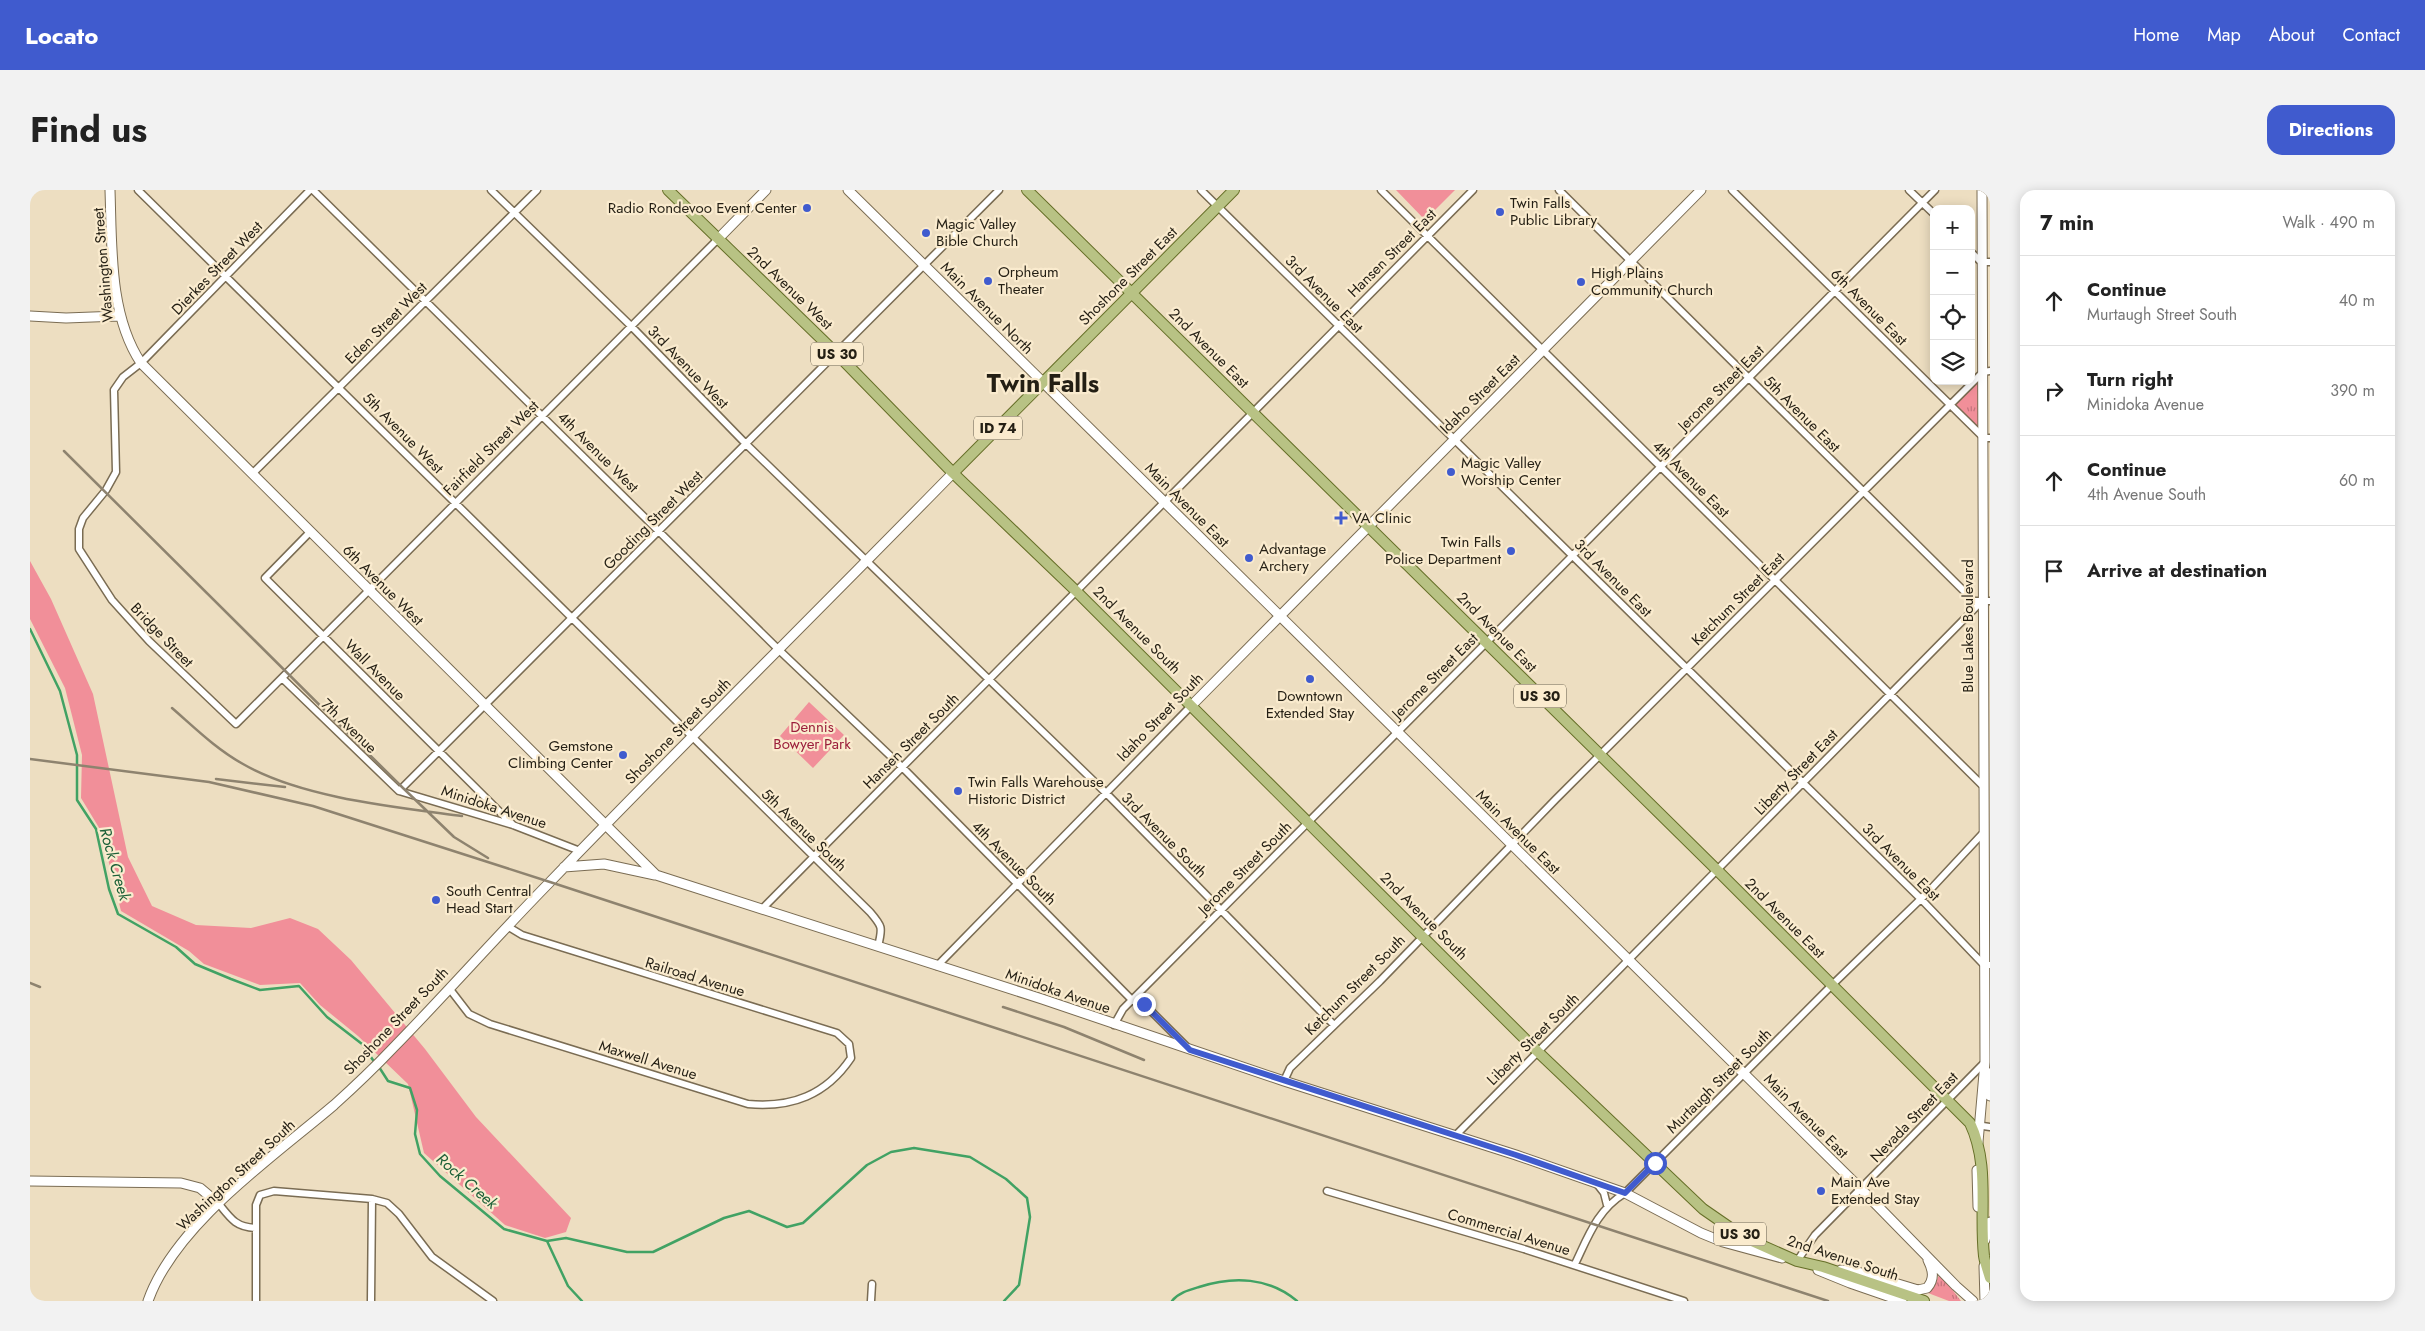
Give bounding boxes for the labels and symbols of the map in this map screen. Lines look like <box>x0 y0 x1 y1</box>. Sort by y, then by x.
place label: Twin Falls Public Library <box>1510 192 1598 231</box>
place label: Radio Rondevoo Event Center <box>608 197 798 219</box>
marker: Radio Rondevoo Event Center <box>801 202 813 214</box>
street label: Hansen Street East <box>1343 203 1442 302</box>
street label: Washington Street <box>87 206 119 323</box>
marker: Twin Falls Public Library <box>1494 206 1506 218</box>
place label: Magic Valley Bible Church <box>936 213 1019 252</box>
street label: Dierkes Street West <box>166 216 268 320</box>
street label: Shoshone Street East <box>1074 221 1183 330</box>
marker: Magic Valley Bible Church <box>920 227 932 239</box>
street label: 2nd Avenue West <box>742 241 838 335</box>
street label: 3rd Avenue East <box>1280 250 1368 338</box>
street label: Main Avenue North <box>936 257 1038 359</box>
place label: Orpheum Theater <box>998 261 1059 300</box>
place label: High Plains Community Church <box>1591 262 1713 301</box>
street label: 6th Avenue East <box>1826 264 1913 351</box>
marker: Orpheum Theater <box>982 275 994 287</box>
marker: High Plains Community Church <box>1575 276 1587 288</box>
street label: Eden Street West <box>340 277 432 369</box>
street label: 2nd Avenue East <box>1164 303 1254 393</box>
street label: 3rd Avenue West <box>642 320 734 414</box>
street label: Jerome Street East <box>1672 340 1769 437</box>
road number: US 30 <box>811 342 863 365</box>
street label: Idaho Street East <box>1435 349 1525 439</box>
district label: Twin Falls <box>987 365 1099 401</box>
street label: 5th Avenue East <box>1759 371 1846 458</box>
street label: 5th Avenue West <box>358 388 449 479</box>
street label: Fairfield Street West <box>438 395 544 501</box>
street label: 4th Avenue West <box>552 406 644 498</box>
road number: ID 74 <box>974 417 1022 440</box>
street label: 4th Avenue East <box>1647 435 1735 523</box>
place label: Magic Valley Worship Center <box>1461 452 1562 491</box>
street label: Main Avenue East <box>1140 458 1235 553</box>
street label: Gooding Street West <box>598 465 708 575</box>
marker: Magic Valley Worship Center <box>1445 466 1457 478</box>
place label: VA Clinic <box>1352 507 1411 529</box>
marker: VA Clinic <box>1334 511 1348 525</box>
place label: Twin Falls Police Department <box>1385 531 1501 570</box>
street label: 3rd Avenue East <box>1569 534 1657 622</box>
place label: Advantage Archery <box>1259 538 1327 577</box>
street label: 6th Avenue West <box>337 539 429 631</box>
marker: Twin Falls Police Department <box>1505 545 1517 557</box>
street label: Ketchum Street East <box>1686 547 1790 651</box>
marker: Advantage Archery <box>1243 552 1255 564</box>
street label: Blue Lakes Boulevard <box>1957 559 1979 693</box>
street label: 2nd Avenue South <box>1088 581 1186 679</box>
street label: 2nd Avenue East <box>1452 587 1542 677</box>
street label: Bridge Street <box>125 598 199 673</box>
street label: Jerome Street East <box>1386 628 1483 725</box>
street label: Wall Avenue <box>339 634 411 706</box>
street label: Idaho Street South <box>1112 668 1208 766</box>
street label: Shoshone Street South <box>620 673 736 789</box>
marker: Downtown Extended Stay <box>1304 673 1316 685</box>
road number: US 30 <box>1514 684 1566 708</box>
place label: Downtown Extended Stay <box>1266 685 1355 724</box>
street label: Hansen Street South <box>858 688 964 794</box>
street label: 7th Avenue <box>316 694 382 759</box>
park label: Dennis Bowyer Park <box>773 716 851 755</box>
street label: Liberty Street East <box>1749 724 1843 820</box>
place label: Gemstone Climbing Center <box>508 735 614 774</box>
marker: Gemstone Climbing Center <box>617 749 629 761</box>
place label: Twin Falls Warehouse Historic District <box>968 771 1104 810</box>
street label: Minidoka Avenue <box>438 780 550 834</box>
street label: 5th Avenue South <box>756 783 852 877</box>
marker: Twin Falls Warehouse Historic District <box>952 785 964 797</box>
street label: Main Avenue East <box>1471 785 1566 880</box>
street label: 3rd Avenue South <box>1116 787 1212 883</box>
street label: 4th Avenue South <box>967 816 1061 910</box>
street label: Jerome Street South <box>1192 816 1297 921</box>
street label: 3rd Avenue East <box>1857 818 1945 906</box>
water label: Rock Creek <box>94 825 137 904</box>
street label: 2nd Avenue South <box>1375 867 1473 965</box>
street label: 2nd Avenue East <box>1740 873 1830 963</box>
place label: South Central Head Start <box>446 880 532 919</box>
marker: South Central Head Start <box>430 894 442 906</box>
street label: Ketchum Street South <box>1300 930 1410 1040</box>
street label: Railroad Avenue <box>642 951 748 1003</box>
street label: Shoshone Street South <box>339 962 453 1080</box>
street label: Minidoka Avenue <box>1003 963 1114 1019</box>
street label: Liberty Street South <box>1482 988 1584 1090</box>
route end <box>1133 993 1156 1016</box>
street label: Murtaugh Street South <box>1661 1023 1777 1139</box>
street label: Maxwell Avenue <box>596 1035 700 1085</box>
street label: Nevada Street East <box>1865 1066 1963 1167</box>
street label: Main Avenue East <box>1759 1069 1854 1164</box>
street label: Washington Street South <box>172 1114 300 1236</box>
water label: Rock Creek <box>431 1148 504 1215</box>
route start <box>1644 1152 1667 1175</box>
place label: Main Ave Extended Stay <box>1831 1171 1920 1210</box>
marker: Main Ave Extended Stay <box>1815 1185 1827 1197</box>
street label: Commercial Avenue <box>1445 1203 1573 1261</box>
road number: US 30 <box>1714 1222 1766 1246</box>
street label: 2nd Avenue South <box>1784 1230 1902 1286</box>

